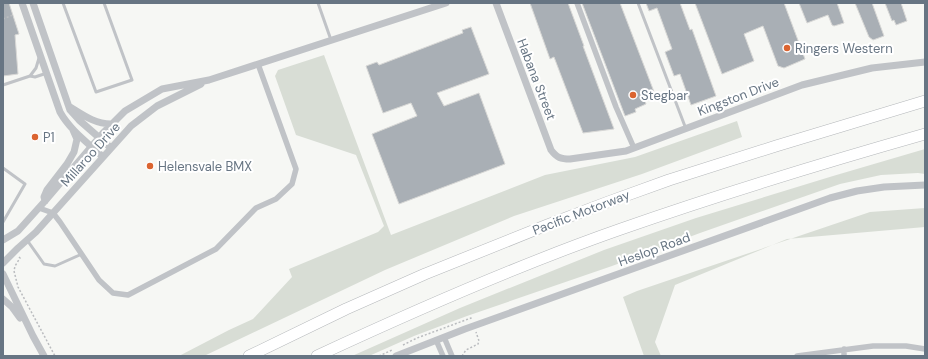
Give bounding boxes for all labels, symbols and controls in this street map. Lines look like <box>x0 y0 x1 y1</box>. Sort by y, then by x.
street label: Habana Street <box>513 36 560 122</box>
place label: Ringers Western <box>795 40 893 57</box>
marker: Ringers Western <box>782 43 792 53</box>
street label: Kingston Drive <box>695 73 781 120</box>
place label: Stegbar <box>641 87 688 104</box>
marker: Stegbar <box>628 90 638 100</box>
street label: Millaroo Drive <box>57 118 124 190</box>
place label: P1 <box>43 129 55 146</box>
marker: P1 <box>30 132 40 142</box>
place label: Helensvale BMX <box>158 158 252 175</box>
marker: Helensvale BMX <box>145 161 155 171</box>
street label: Pacific Motorway <box>530 186 632 239</box>
street label: Heslop Road <box>616 229 692 270</box>

